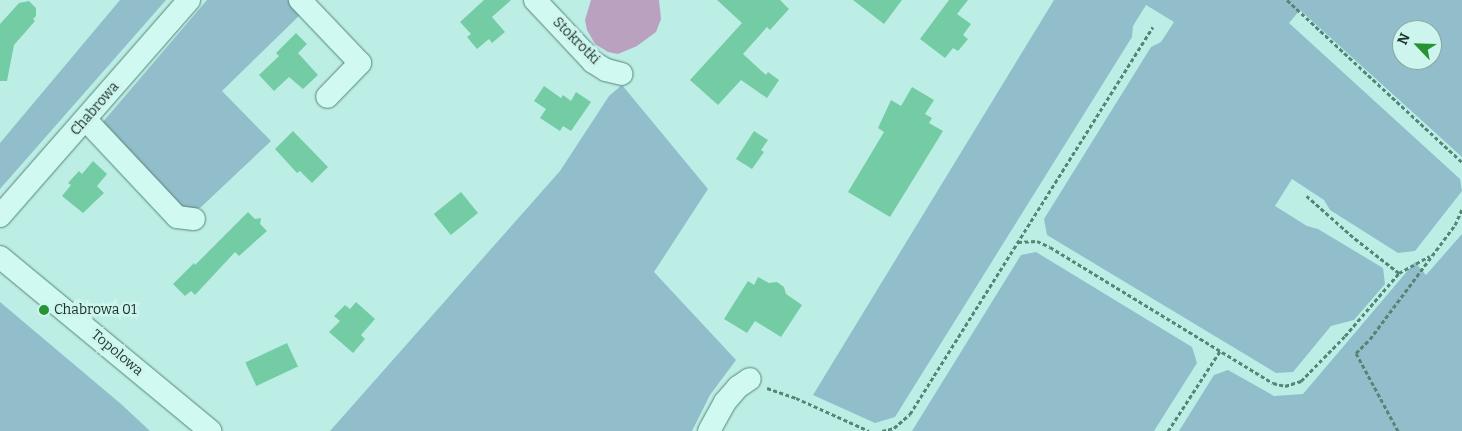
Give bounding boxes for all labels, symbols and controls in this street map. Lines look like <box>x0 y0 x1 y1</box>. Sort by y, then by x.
street label: Stokrotki <box>549 14 603 68</box>
north arrow <box>1392 20 1442 70</box>
text: N <box>1394 31 1414 47</box>
street label: Chabrowa <box>67 79 123 139</box>
place label: Chabrowa 01 <box>54 302 137 318</box>
marker: Chabrowa 01 <box>38 304 50 316</box>
street label: Topolowa <box>88 327 146 379</box>

